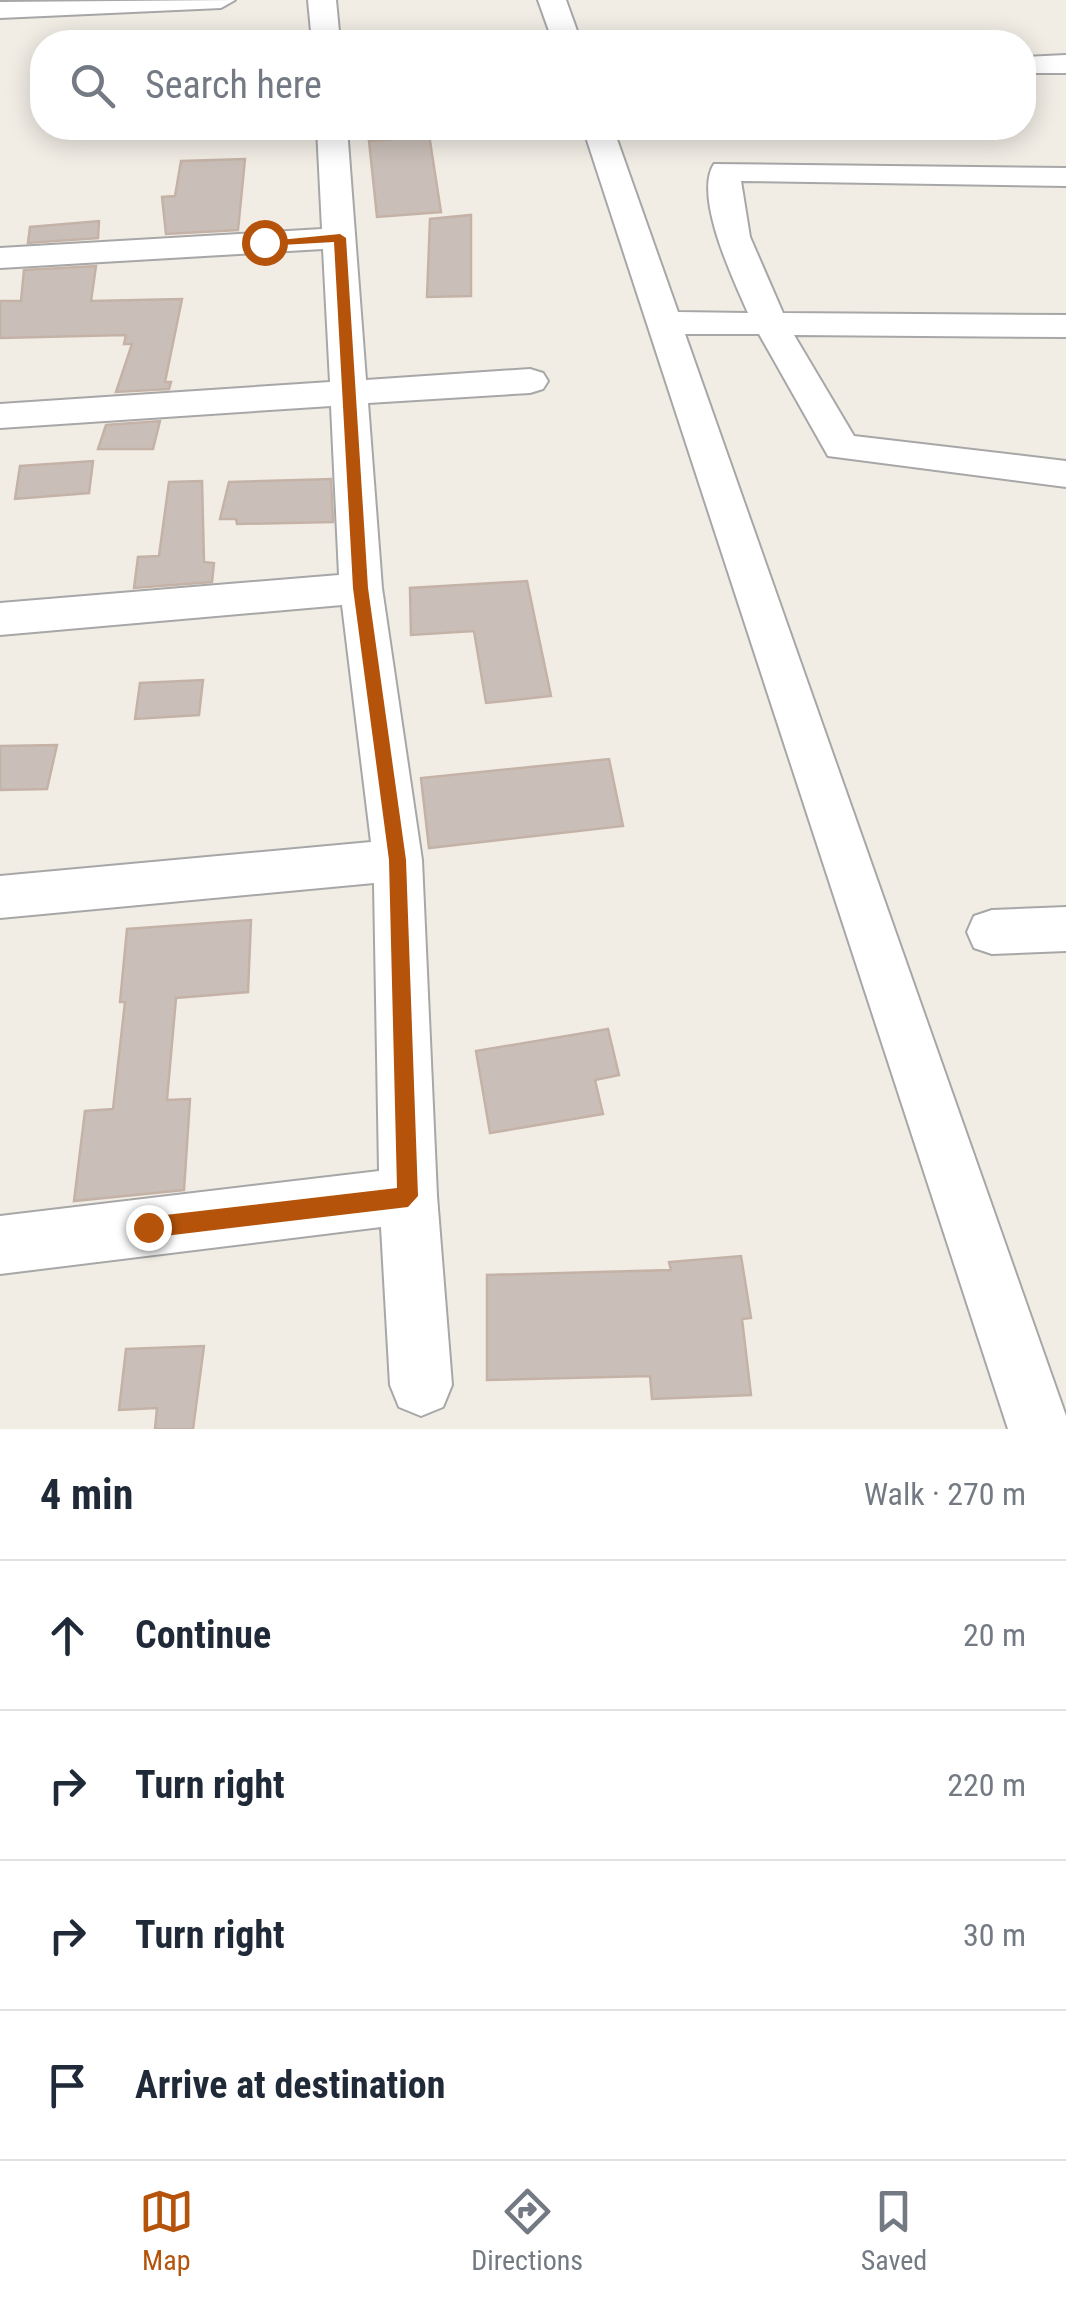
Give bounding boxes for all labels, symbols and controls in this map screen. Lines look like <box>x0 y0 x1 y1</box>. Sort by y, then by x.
search box <box>30 30 1036 140</box>
icon: search <box>65 58 120 113</box>
text: Search here <box>145 63 322 107</box>
route start <box>242 220 288 266</box>
route end <box>126 1205 172 1251</box>
text: 4 min <box>40 1470 133 1519</box>
text: Walk · 270 m <box>864 1475 1026 1513</box>
icon: ahead <box>40 1608 95 1663</box>
text: Continue <box>135 1613 271 1657</box>
text: 20 m <box>963 1616 1026 1654</box>
icon: right <box>40 1758 95 1813</box>
text: Turn right <box>135 1763 285 1807</box>
text: 220 m <box>947 1766 1026 1804</box>
icon: right <box>40 1908 95 1963</box>
text: Turn right <box>135 1913 285 1957</box>
text: 30 m <box>963 1916 1026 1954</box>
icon: arrive <box>40 2058 95 2113</box>
text: Arrive at destination <box>135 2063 445 2107</box>
tab: Map <box>139 2184 194 2277</box>
tab: Directions <box>471 2184 583 2277</box>
tab: Saved <box>861 2184 927 2277</box>

